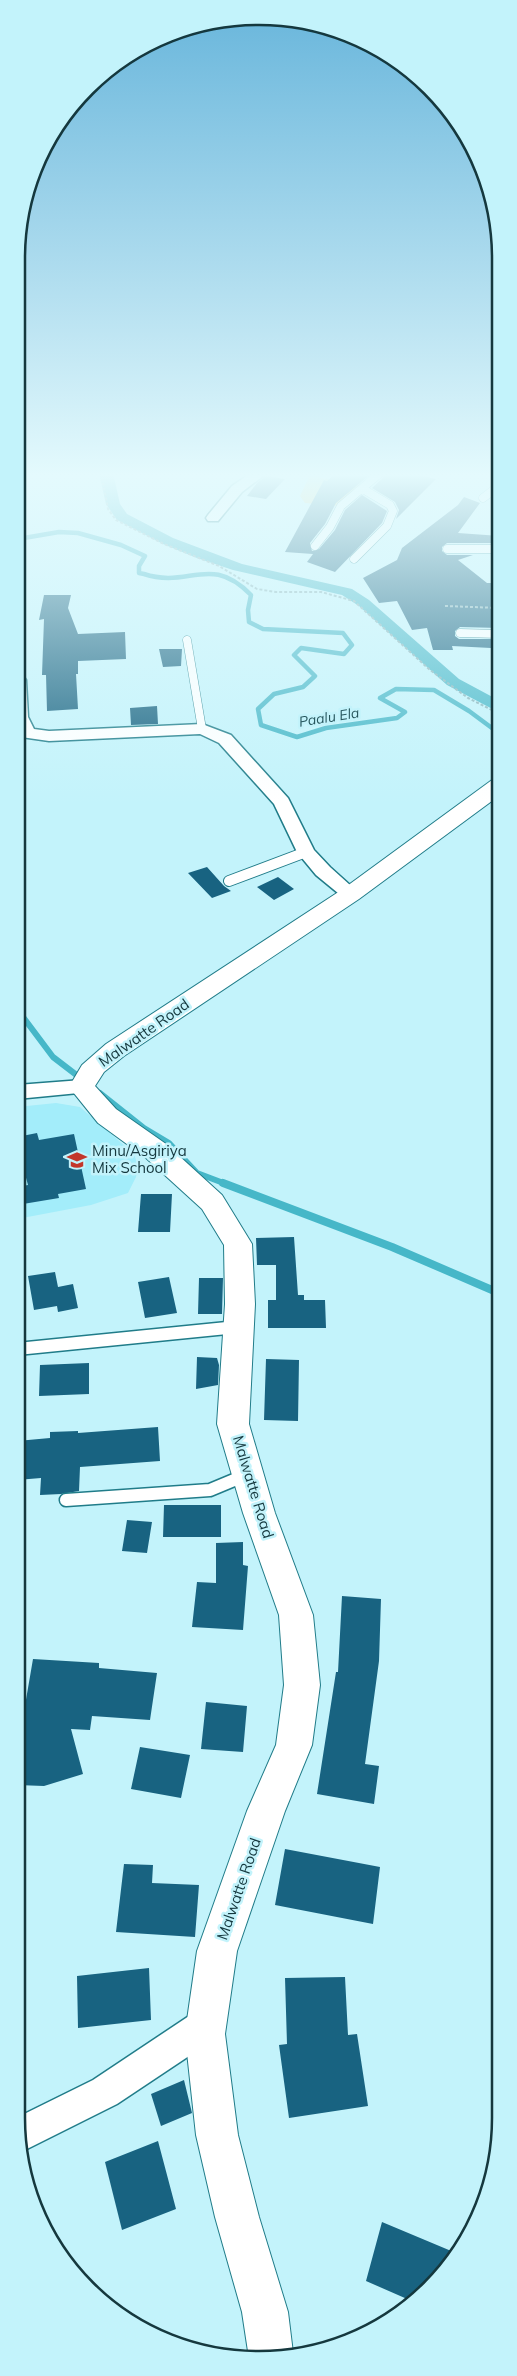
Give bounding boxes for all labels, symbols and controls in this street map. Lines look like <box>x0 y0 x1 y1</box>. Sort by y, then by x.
water label: Paalu Ela <box>298 703 360 731</box>
street label: Malwatte Road <box>95 994 193 1071</box>
place label: Minu/Asgiriya Mix School <box>92 1141 187 1177</box>
school or university icon: Minu/Asgiriya Mix School <box>66 1149 88 1171</box>
street label: Malwatte Road <box>229 1433 278 1541</box>
street label: Malwatte Road <box>212 1835 265 1942</box>

